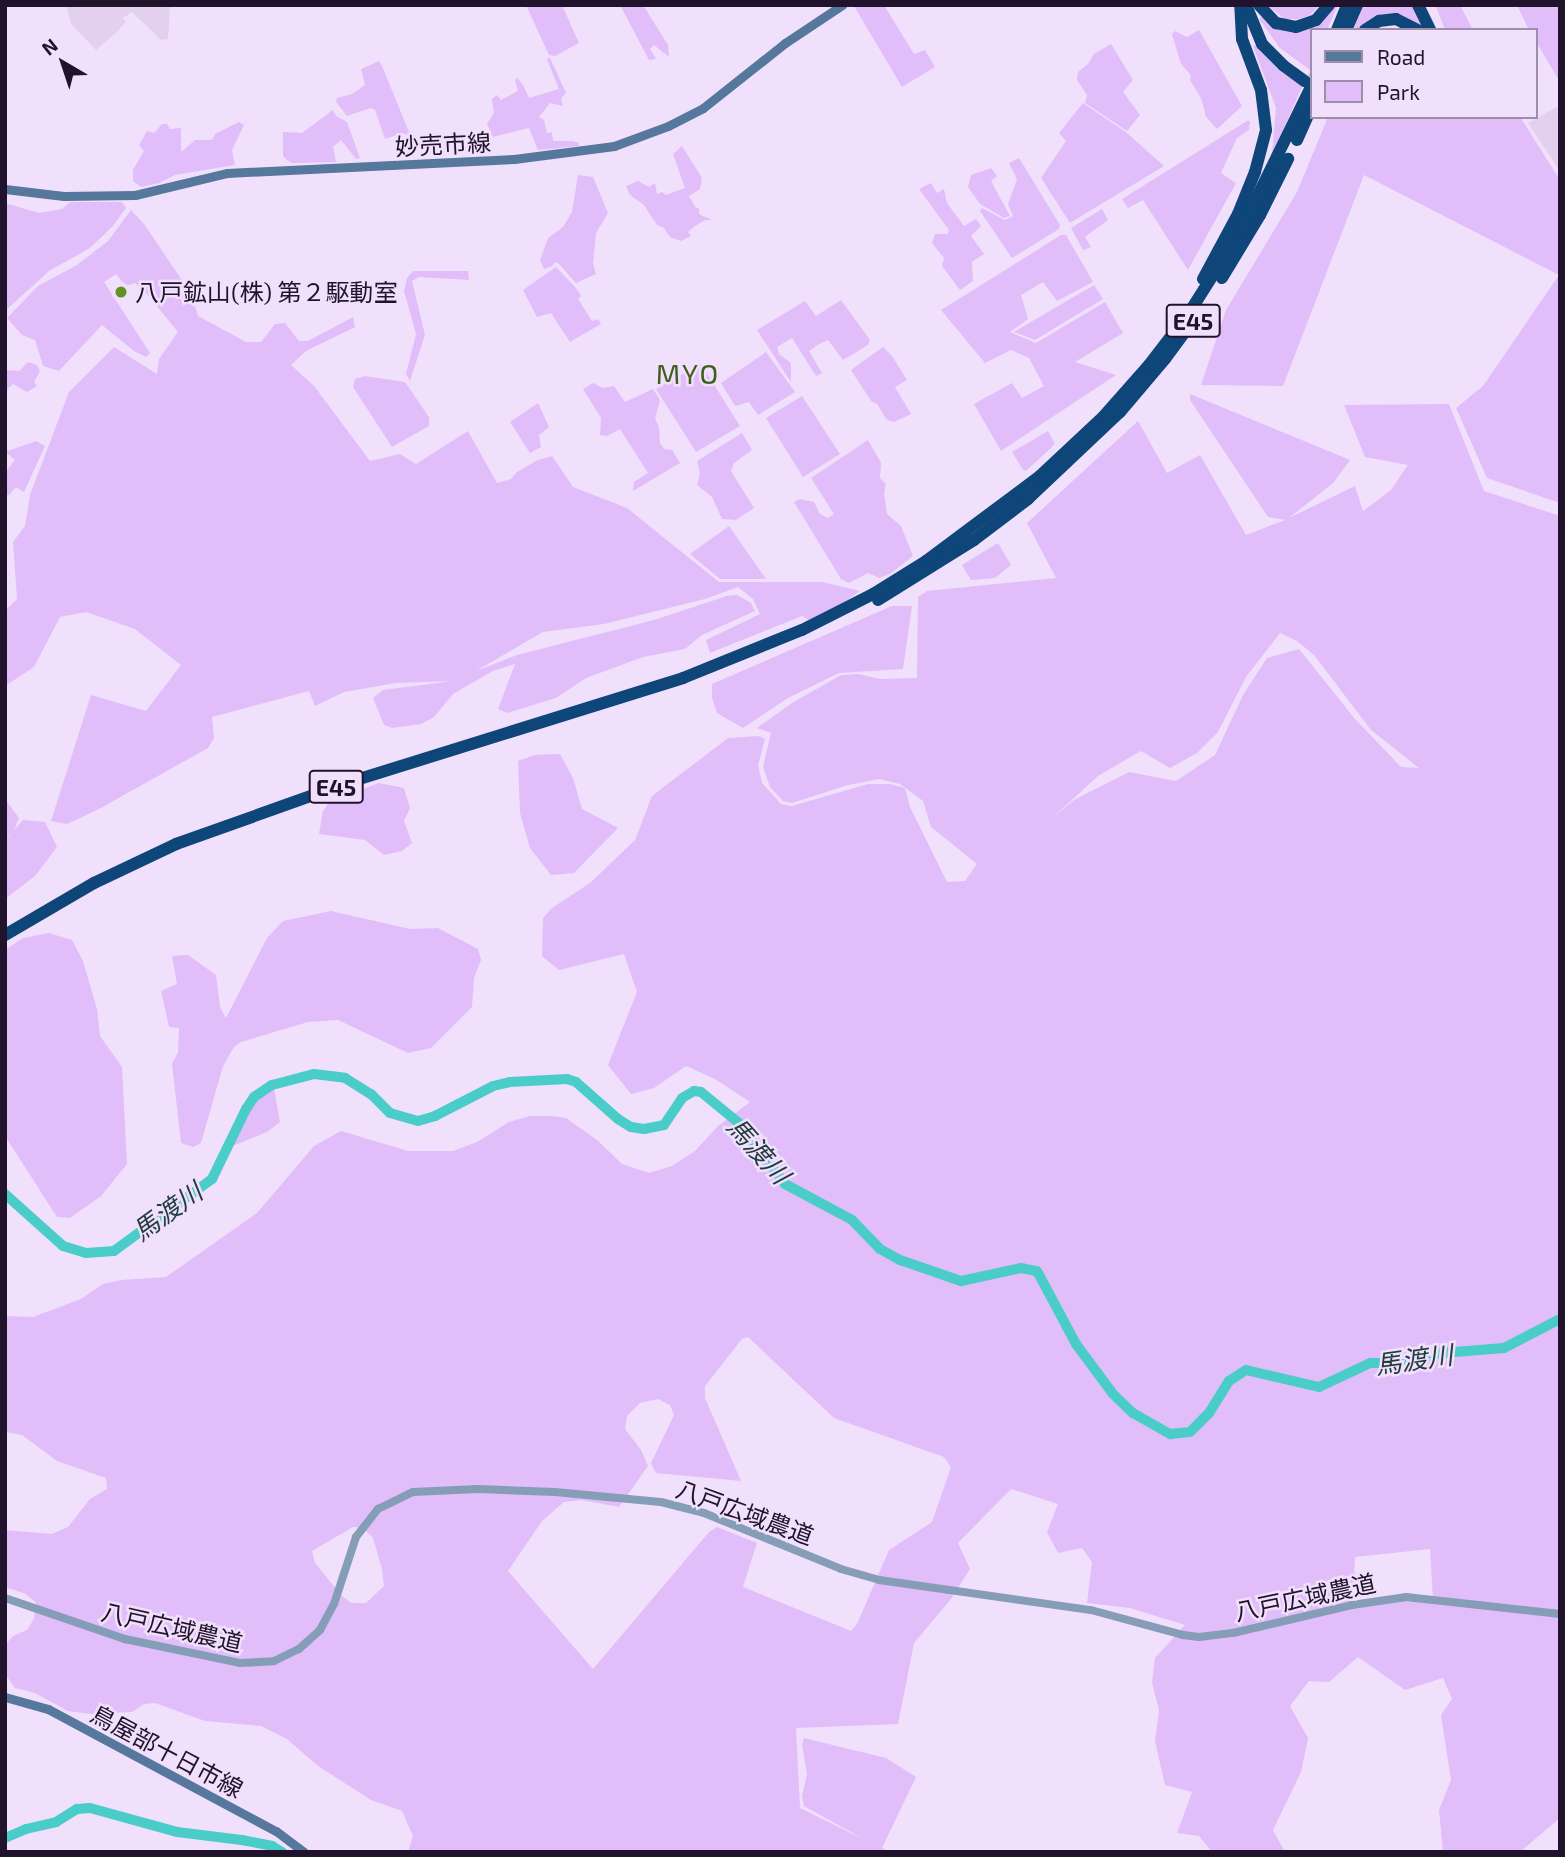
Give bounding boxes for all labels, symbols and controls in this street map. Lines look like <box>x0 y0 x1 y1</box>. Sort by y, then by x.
north arrow <box>28 28 98 98</box>
legend <box>1310 28 1537 119</box>
text: N <box>37 33 62 60</box>
text: Road <box>1377 44 1425 69</box>
text: Park <box>1377 79 1420 104</box>
street label: 妙売市線 <box>394 127 492 161</box>
place label: 八戸鉱山(株) 第２駆動室 <box>135 278 398 306</box>
marker: 八戸鉱山(株) 第２駆動室 <box>113 284 129 300</box>
road number: E45 <box>1165 302 1221 340</box>
district label: MYO <box>656 356 720 390</box>
road number: E45 <box>308 768 364 806</box>
water label: 馬渡川 <box>721 1111 797 1189</box>
water label: 馬渡川 <box>126 1175 208 1247</box>
water label: 馬渡川 <box>1373 1338 1455 1380</box>
street label: 八戸広域農道 <box>672 1474 818 1550</box>
street label: 八戸広域農道 <box>1232 1568 1378 1626</box>
street label: 八戸広域農道 <box>99 1597 245 1657</box>
street label: 鳥屋部十日市線 <box>86 1699 248 1803</box>

